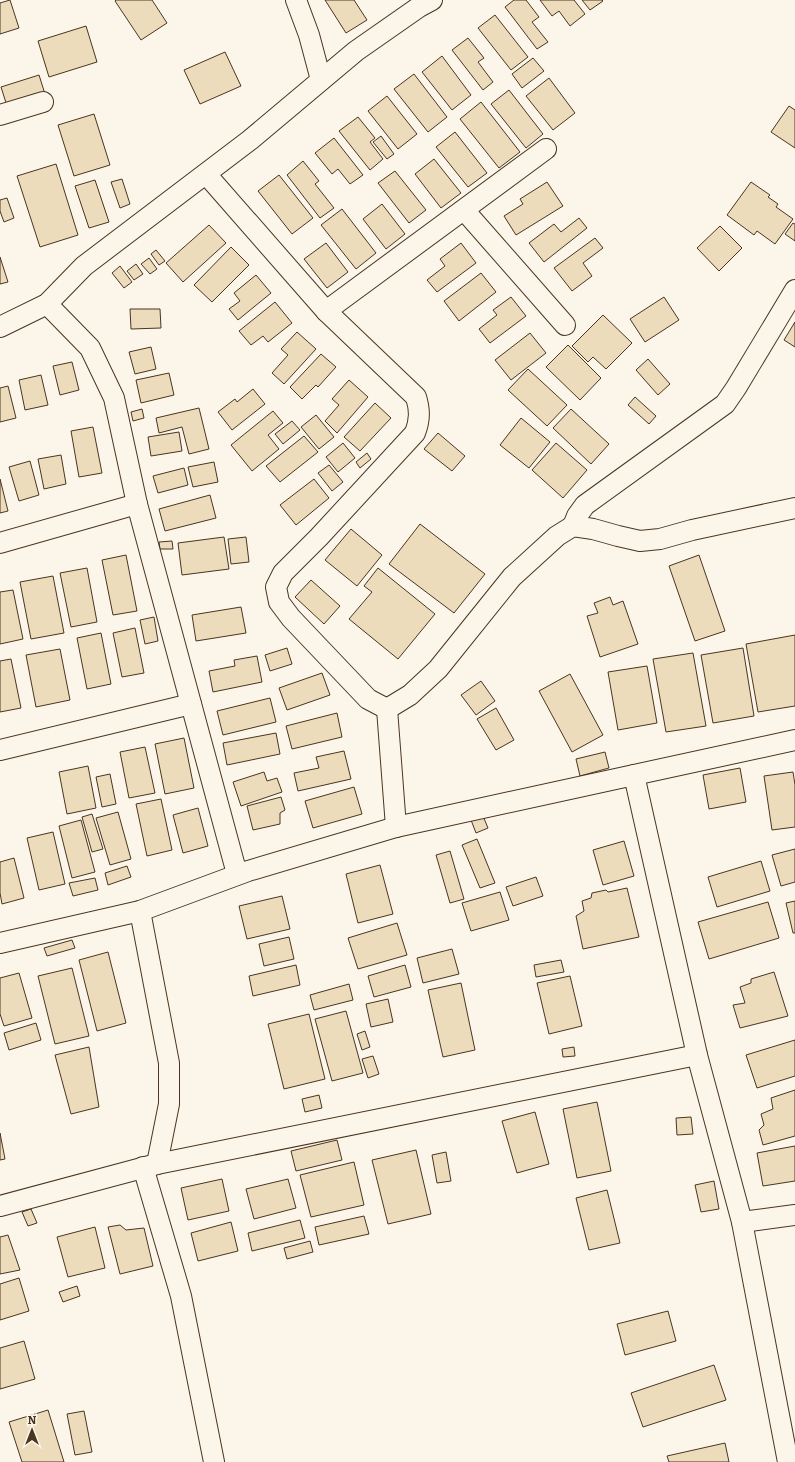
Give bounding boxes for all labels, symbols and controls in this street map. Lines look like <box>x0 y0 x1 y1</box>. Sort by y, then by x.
north arrow <box>12 1410 52 1450</box>
text: N <box>28 1414 37 1427</box>

